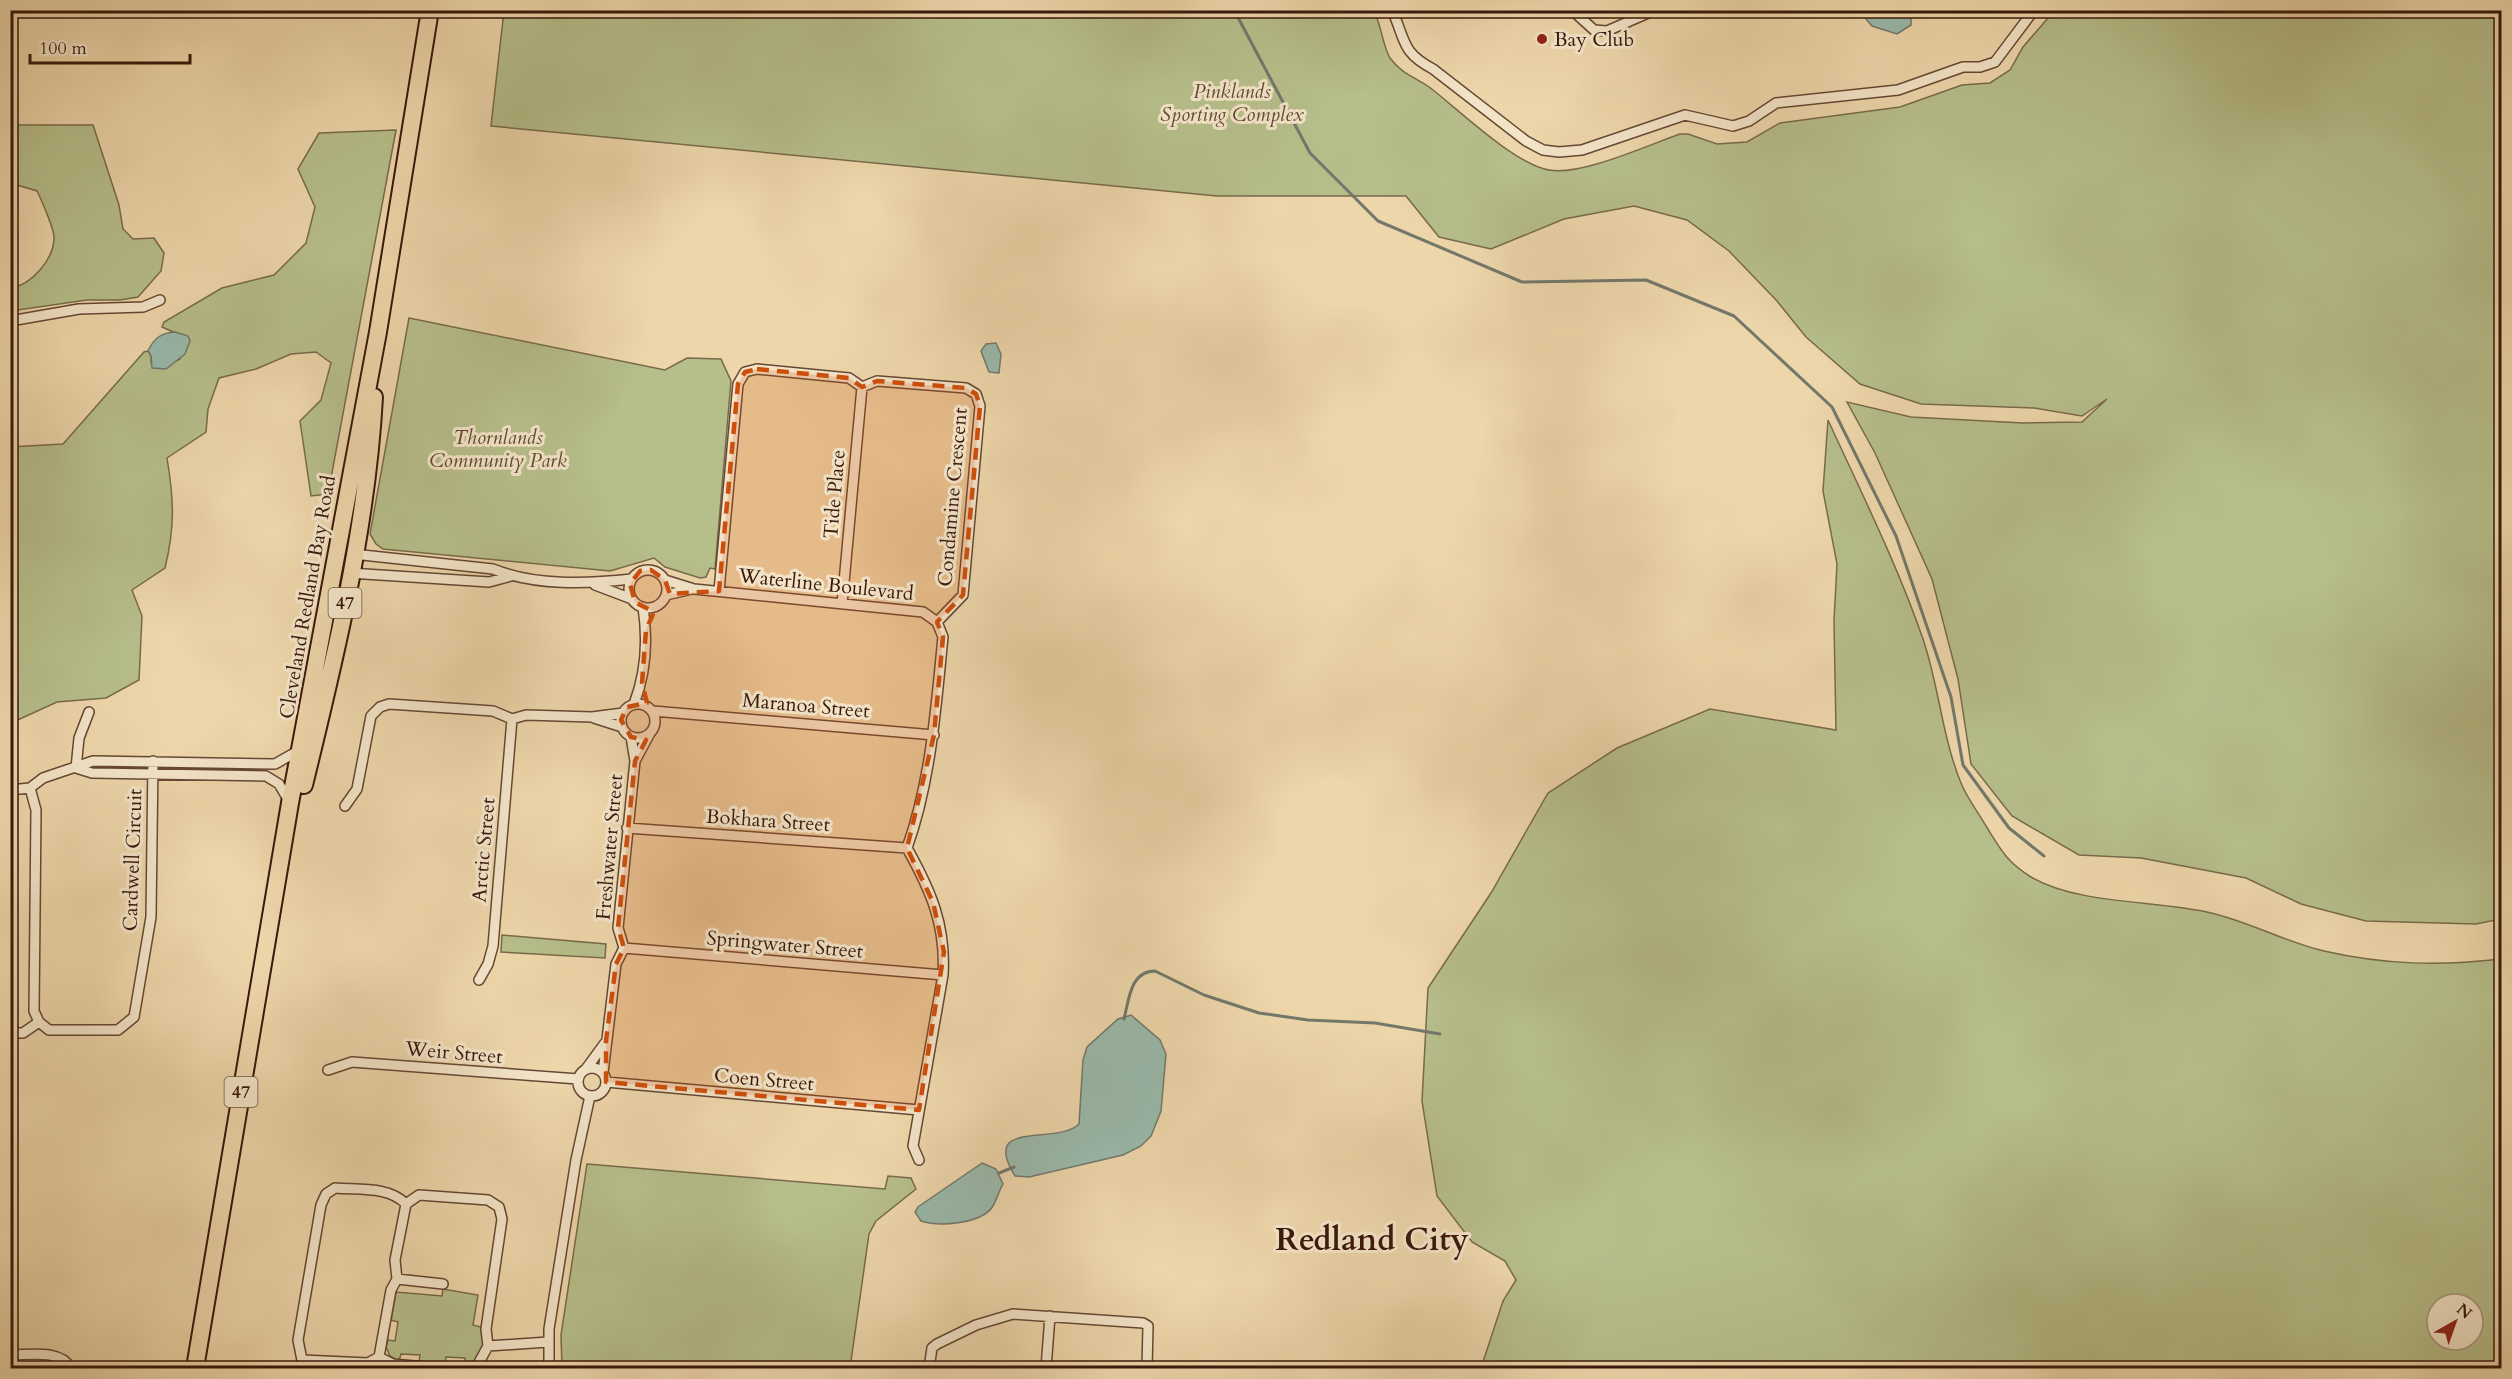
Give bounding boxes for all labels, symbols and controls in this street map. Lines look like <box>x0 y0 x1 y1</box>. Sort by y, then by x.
place label: Bay Club <box>1554 26 1634 53</box>
scale bar <box>30 27 190 65</box>
marker: Bay Club <box>1535 32 1549 46</box>
text: 100 m <box>39 36 87 61</box>
park label: Pinklands Sporting Complex <box>1160 78 1304 128</box>
street label: Condamine Crescent <box>931 406 974 588</box>
park label: Thornlands Community Park <box>429 424 567 474</box>
street label: Tide Place <box>817 448 852 540</box>
street label: Cleveland Redland Bay Road <box>273 473 342 721</box>
street label: Waterline Boulevard <box>736 562 915 607</box>
road number: 47 <box>328 588 362 618</box>
street label: Maranoa Street <box>741 686 871 725</box>
street label: Freshwater Street <box>590 772 629 921</box>
street label: Cardwell Circuit <box>117 788 149 932</box>
street label: Arctic Street <box>465 796 502 904</box>
street label: Bokhara Street <box>705 803 832 838</box>
street label: Springwater Street <box>706 924 865 965</box>
street label: Weir Street <box>403 1035 504 1070</box>
street label: Coen Street <box>713 1062 816 1097</box>
road number: 47 <box>224 1077 258 1107</box>
district label: Redland City <box>1275 1218 1469 1262</box>
north arrow <box>2425 1292 2485 1352</box>
text: N <box>2452 1298 2476 1324</box>

